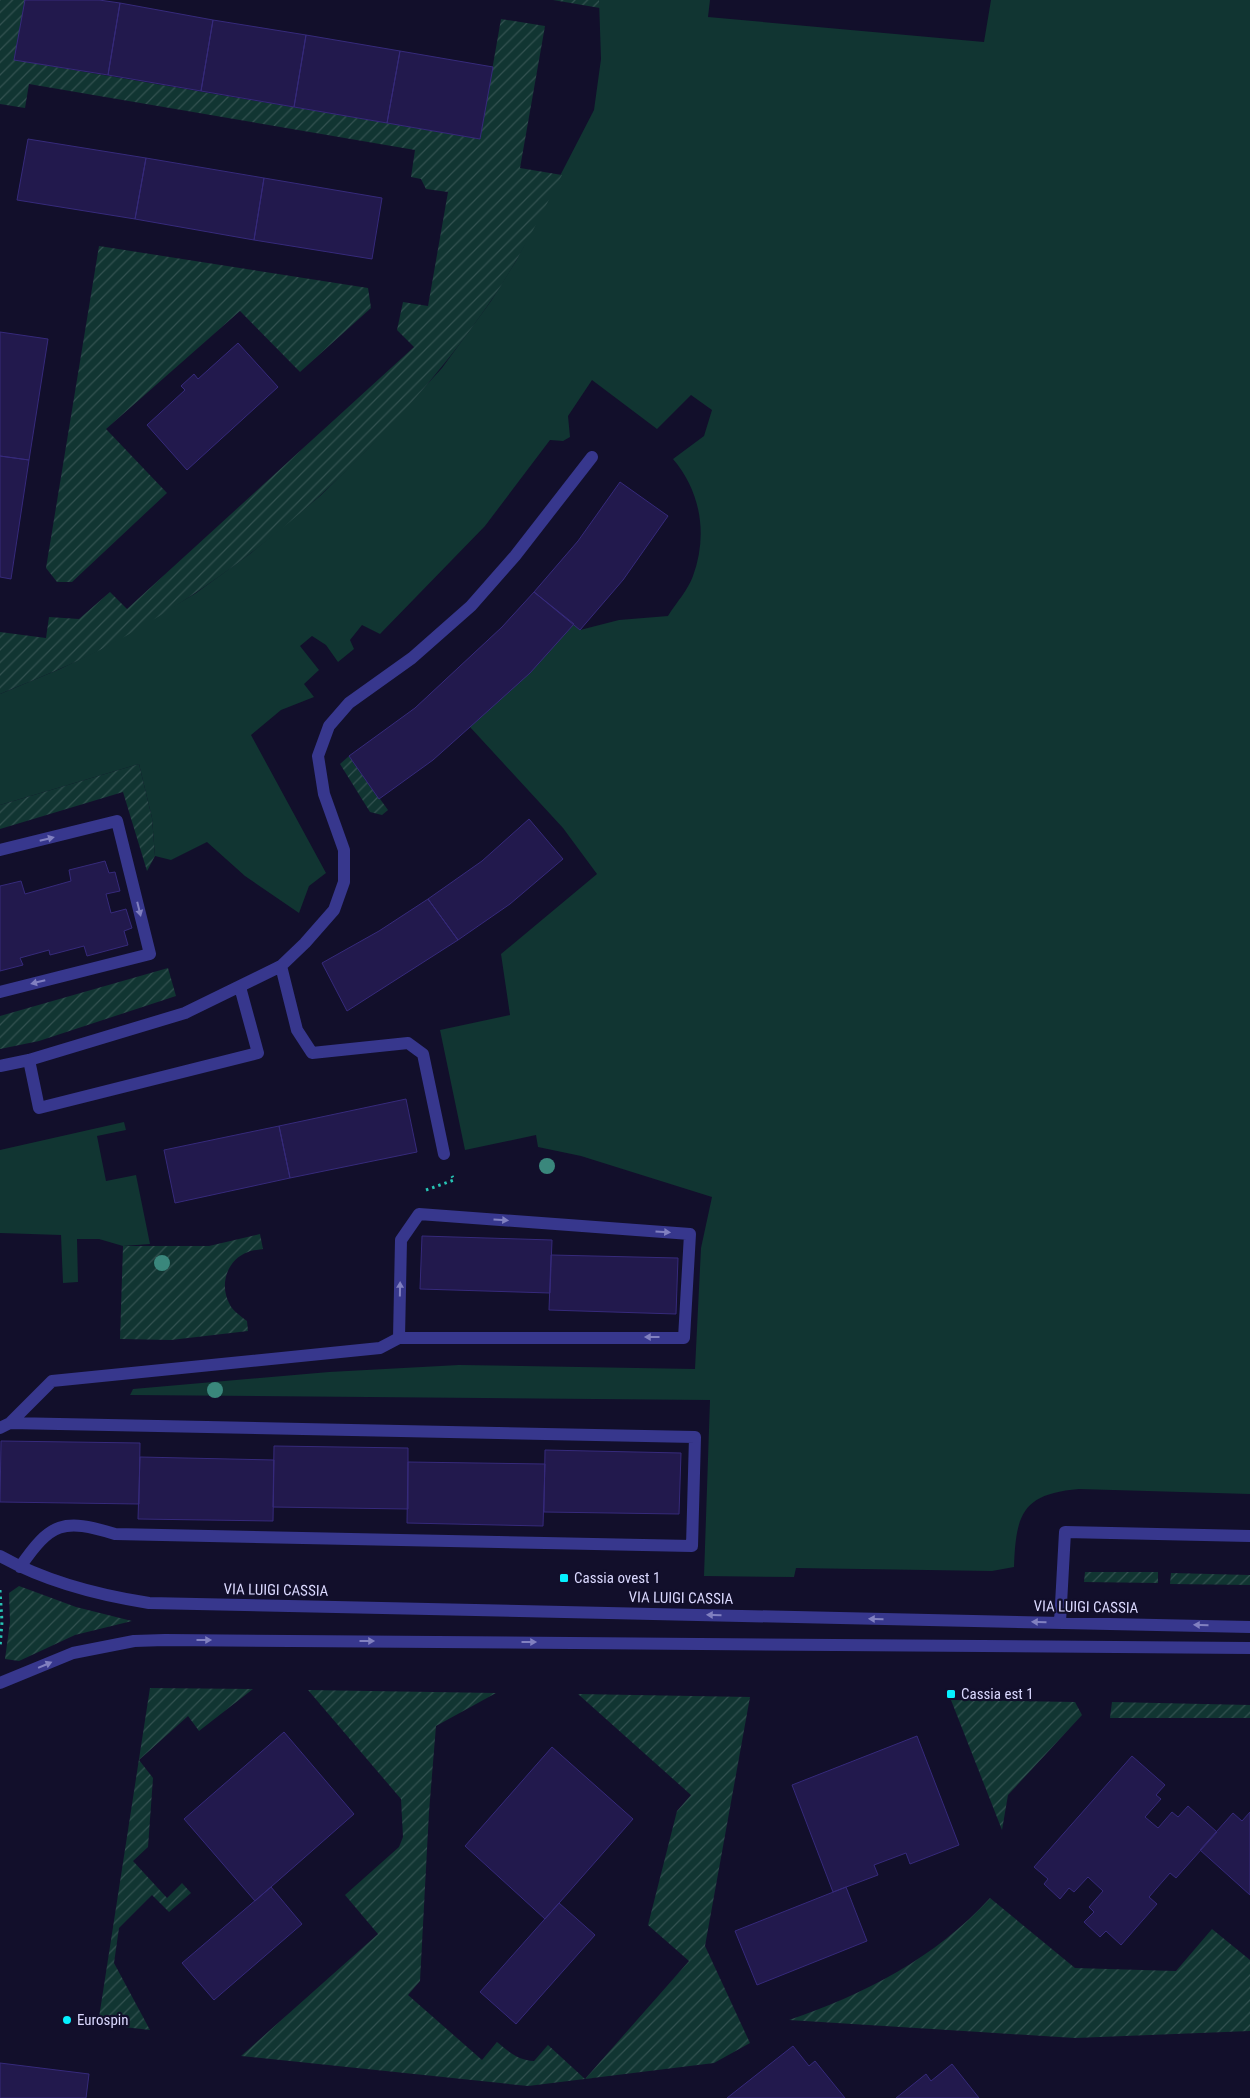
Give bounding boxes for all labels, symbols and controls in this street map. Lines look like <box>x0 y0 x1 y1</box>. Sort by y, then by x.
one-way arrow <box>40 834 55 842</box>
one-way arrow <box>135 901 143 916</box>
one-way arrow <box>31 979 46 987</box>
one-way arrow <box>493 1216 509 1224</box>
one-way arrow <box>655 1228 671 1236</box>
one-way arrow <box>396 1281 404 1297</box>
one-way arrow <box>644 1333 660 1341</box>
place label: Cassia ovest 1 <box>574 1569 660 1587</box>
marker: Cassia ovest 1 <box>558 1572 570 1584</box>
street label: VIA LUIGI CASSIA <box>224 1580 329 1600</box>
street label: VIA LUIGI CASSIA <box>629 1588 734 1608</box>
street label: VIA LUIGI CASSIA <box>1034 1597 1139 1617</box>
one-way arrow <box>706 1611 722 1619</box>
one-way arrow <box>868 1614 884 1622</box>
one-way arrow <box>1031 1618 1047 1626</box>
one-way arrow <box>1193 1621 1209 1629</box>
one-way arrow <box>196 1636 212 1644</box>
one-way arrow <box>359 1637 375 1645</box>
one-way arrow <box>521 1638 537 1646</box>
one-way arrow <box>38 1660 52 1668</box>
place label: Cassia est 1 <box>961 1685 1034 1703</box>
marker: Cassia est 1 <box>945 1688 957 1700</box>
place label: Eurospin <box>77 2011 128 2029</box>
marker: Eurospin <box>61 2014 73 2026</box>

